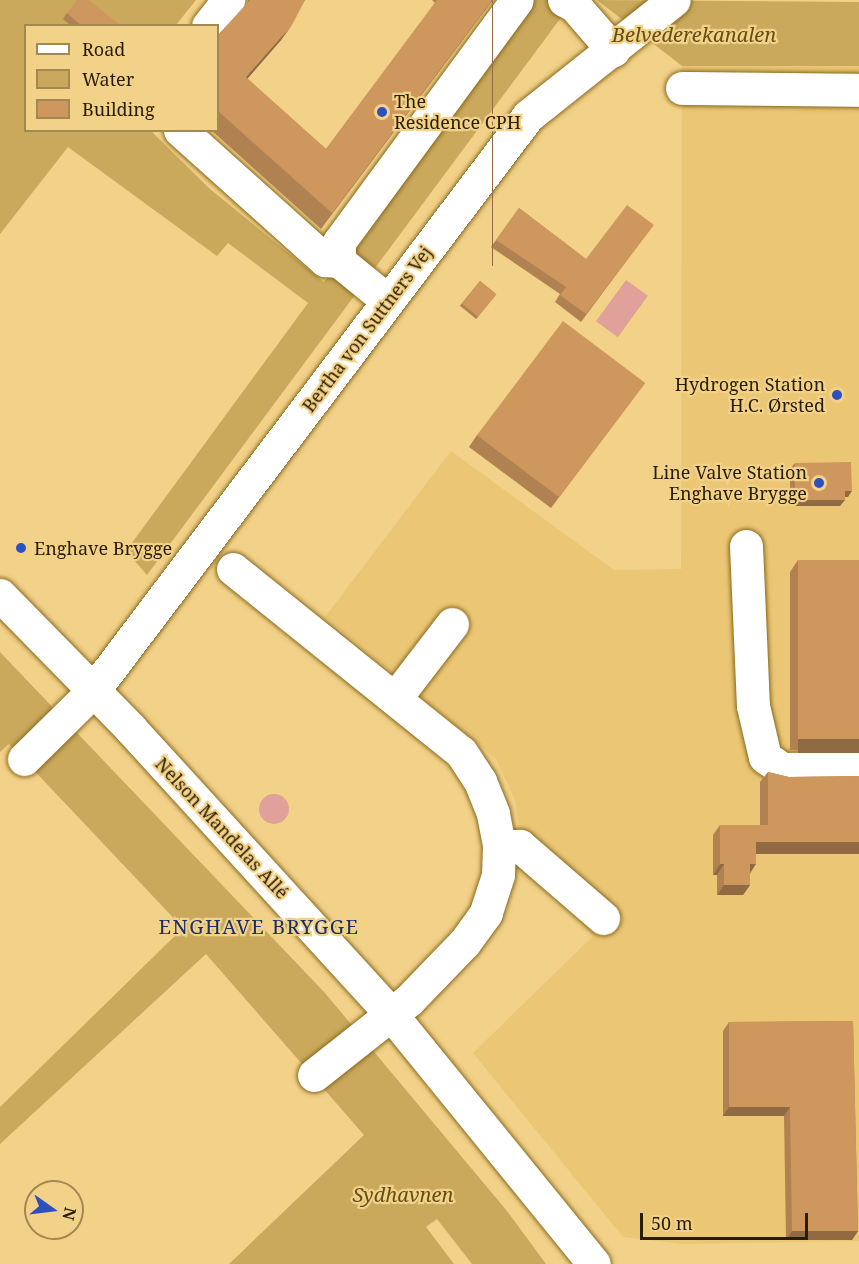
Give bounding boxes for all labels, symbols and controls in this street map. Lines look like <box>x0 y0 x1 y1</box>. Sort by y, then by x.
water label: Belvederekanalen <box>612 22 776 46</box>
legend <box>24 24 219 132</box>
text: Road <box>82 37 125 61</box>
text: Water <box>82 67 134 91</box>
place label: The Residence CPH <box>394 91 521 134</box>
text: Building <box>82 97 155 121</box>
marker: The Residence CPH <box>375 105 389 119</box>
street label: Bertha von Suttners Vej <box>298 242 436 416</box>
place label: Hydrogen Station H.C. Ørsted <box>675 374 825 416</box>
marker: Hydrogen Station H.C. Ørsted <box>830 388 844 402</box>
place label: Line Valve Station Enghave Brygge <box>652 462 807 504</box>
marker: Line Valve Station Enghave Brygge <box>812 476 826 490</box>
place label: Enghave Brygge <box>34 537 172 559</box>
marker: Enghave Brygge <box>12 539 30 557</box>
street label: Nelson Mandelas Allé <box>151 753 293 903</box>
district label: ENGHAVE BRYGGE <box>158 914 360 938</box>
north arrow <box>24 1180 84 1240</box>
water label: Sydhavnen <box>353 1182 453 1206</box>
scale bar <box>643 1201 811 1239</box>
text: N <box>57 1205 82 1223</box>
text: 50 m <box>651 1211 693 1235</box>

